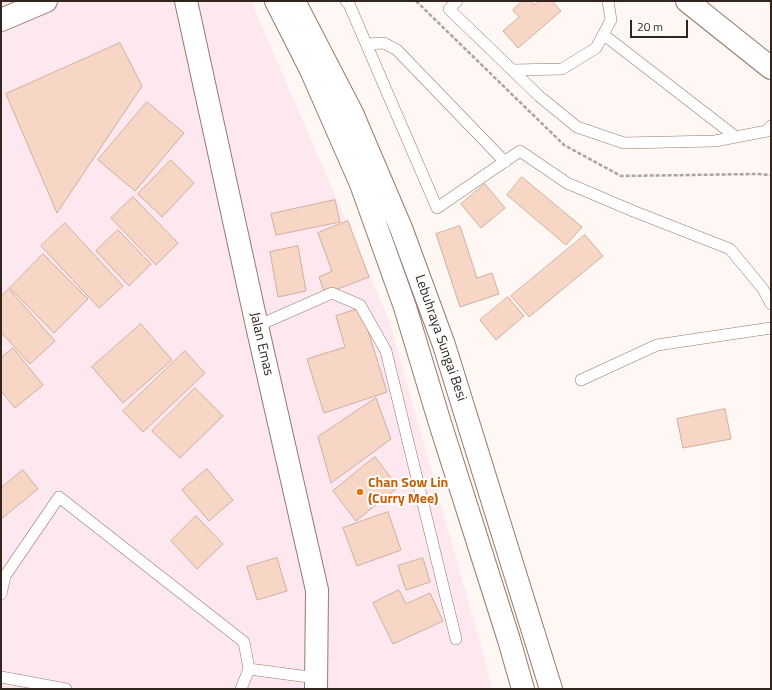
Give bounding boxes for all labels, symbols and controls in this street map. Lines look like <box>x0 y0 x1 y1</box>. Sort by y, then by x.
scale bar <box>632 12 690 38</box>
text: 20 m <box>637 17 663 36</box>
street label: Lebuhraya Sungai Besi <box>410 273 470 403</box>
street label: Jalan Emas <box>246 311 276 377</box>
place label: Chan Sow Lin (Curry Mee) <box>368 476 448 508</box>
marker: Chan Sow Lin (Curry Mee) <box>355 487 365 497</box>

